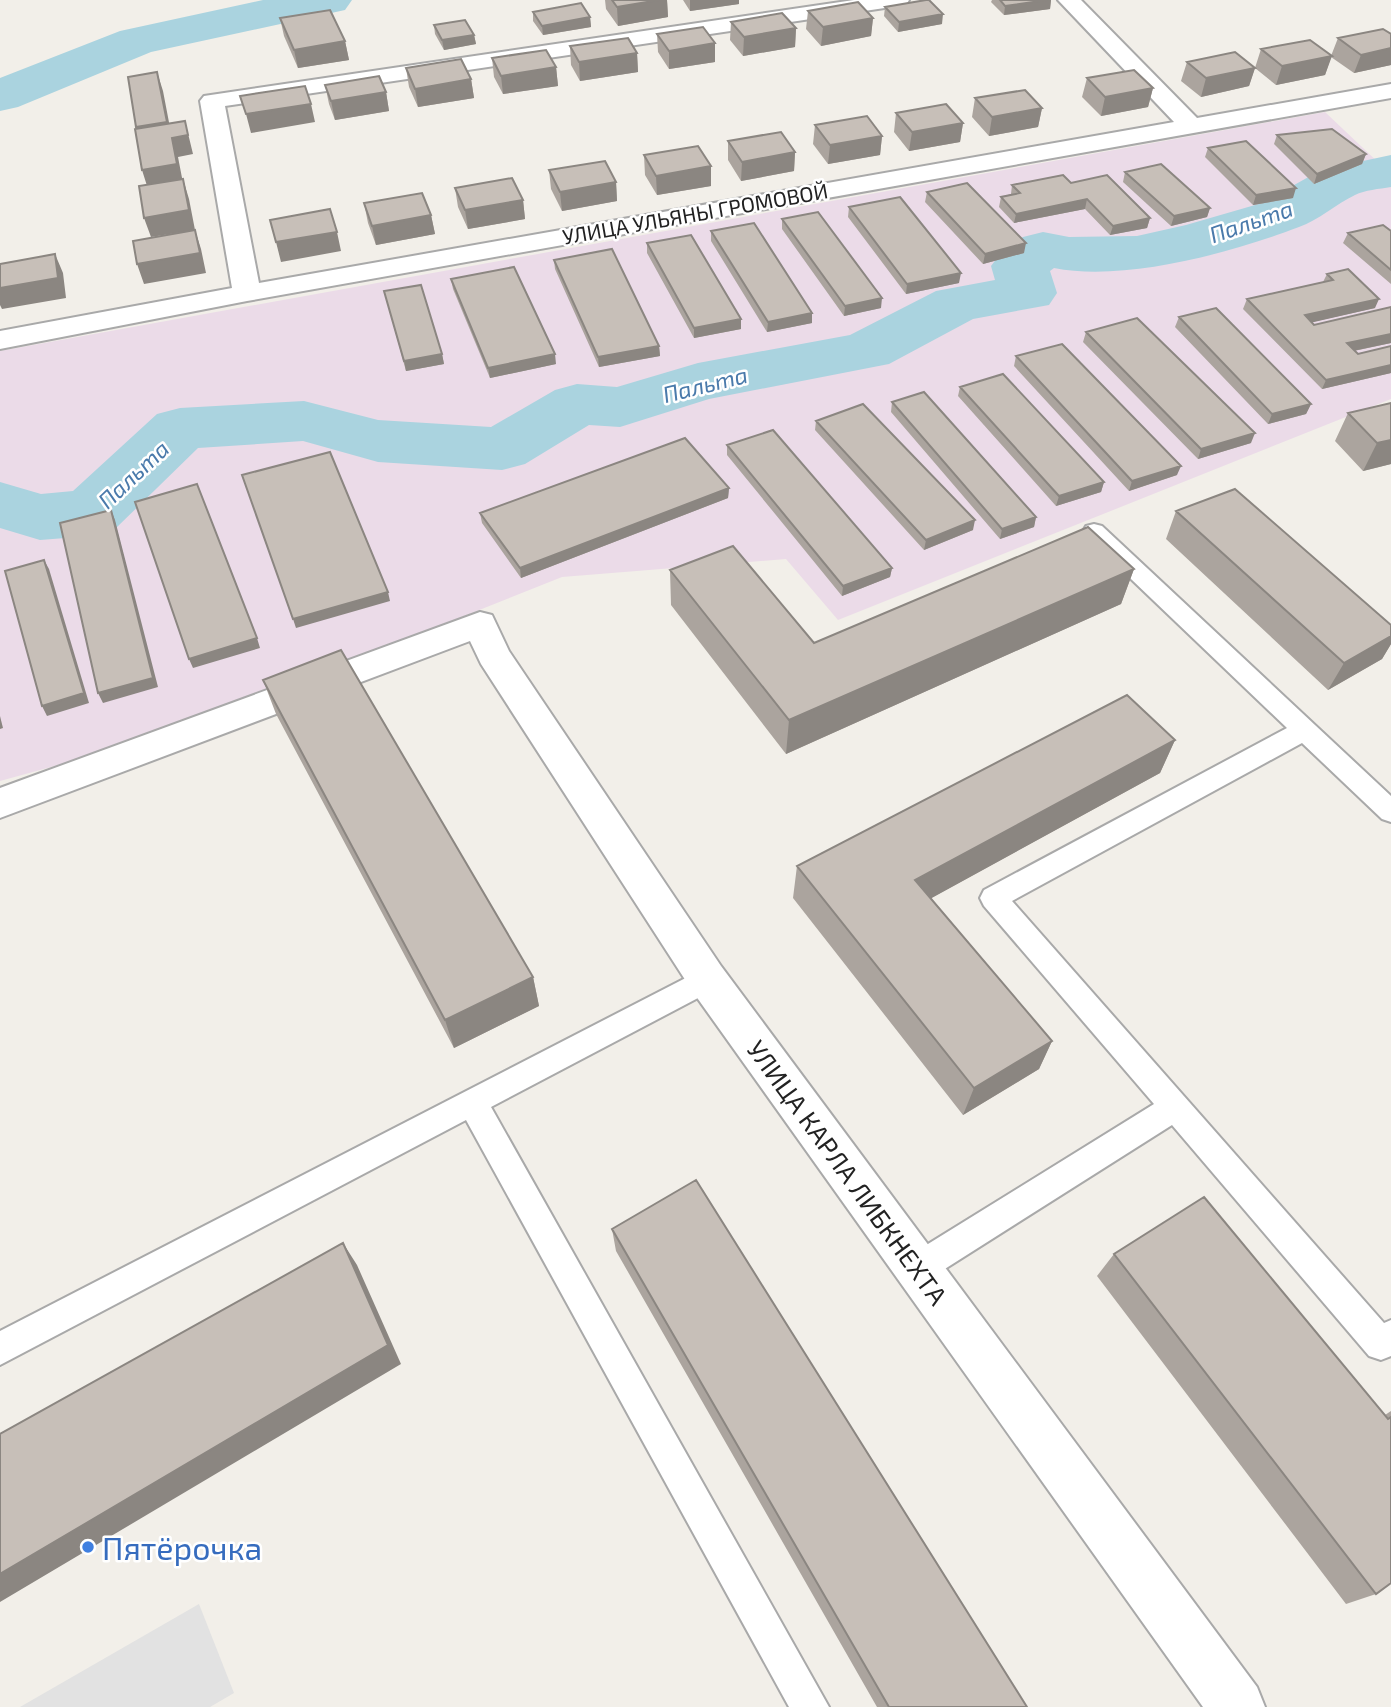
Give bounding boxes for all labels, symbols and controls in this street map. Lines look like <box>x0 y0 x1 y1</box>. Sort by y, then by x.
street label: УЛИЦА УЛЬЯНЫ ГРОМОВОЙ <box>560 177 830 249</box>
water label: Пальта <box>1205 194 1297 248</box>
water label: Пальта <box>660 360 750 408</box>
water label: Пальта <box>92 434 174 514</box>
street label: УЛИЦА КАРЛА ЛИБКНЕХТА <box>742 1034 954 1310</box>
place label: Пятёрочка <box>102 1528 262 1566</box>
marker: Пятёрочка <box>80 1539 96 1555</box>

